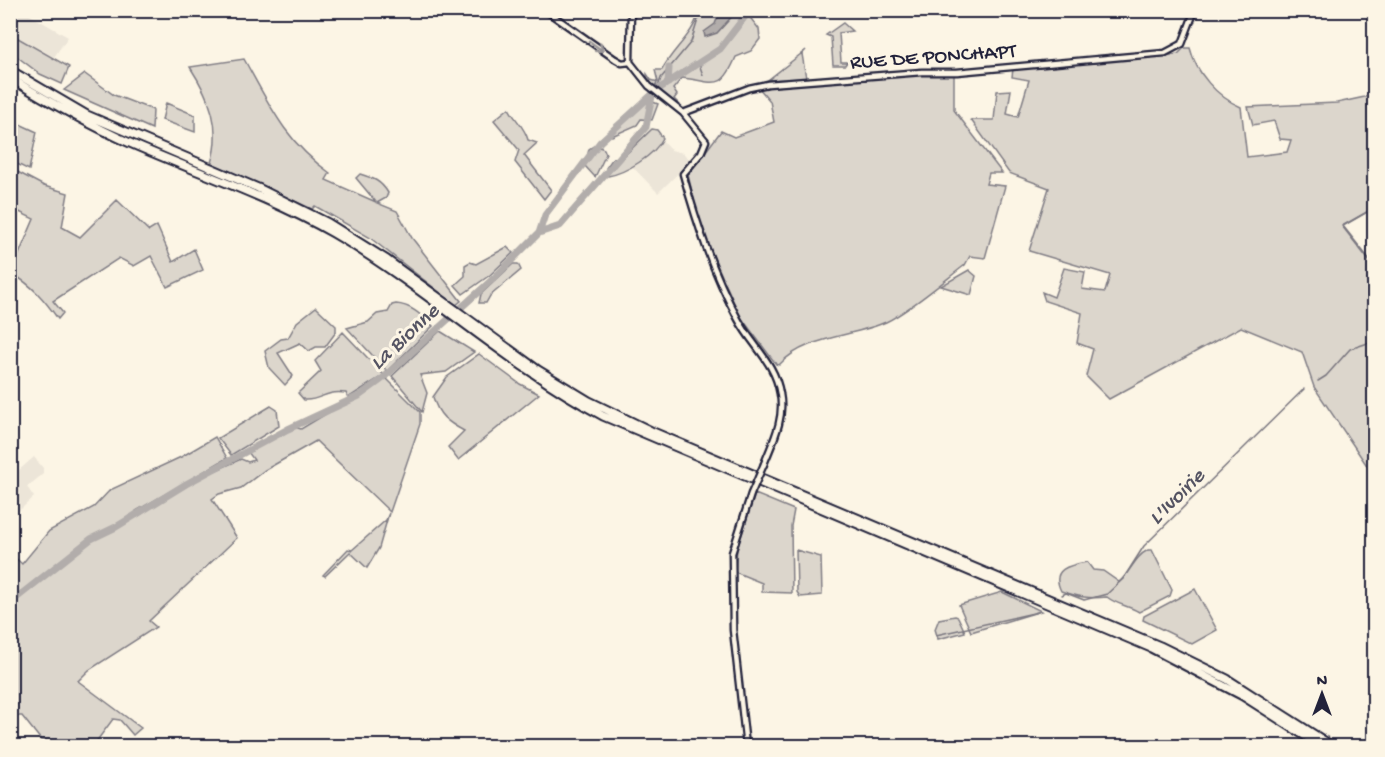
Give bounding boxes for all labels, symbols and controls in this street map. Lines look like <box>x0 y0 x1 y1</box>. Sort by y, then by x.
one-way arrow <box>588 40 604 53</box>
street label: RUE DE PONCHAPT <box>849 40 1018 77</box>
water label: La Bionne <box>366 298 447 376</box>
water label: L'Ivoirie <box>1144 463 1212 531</box>
north arrow <box>1292 664 1352 724</box>
text: N <box>1317 673 1328 692</box>

